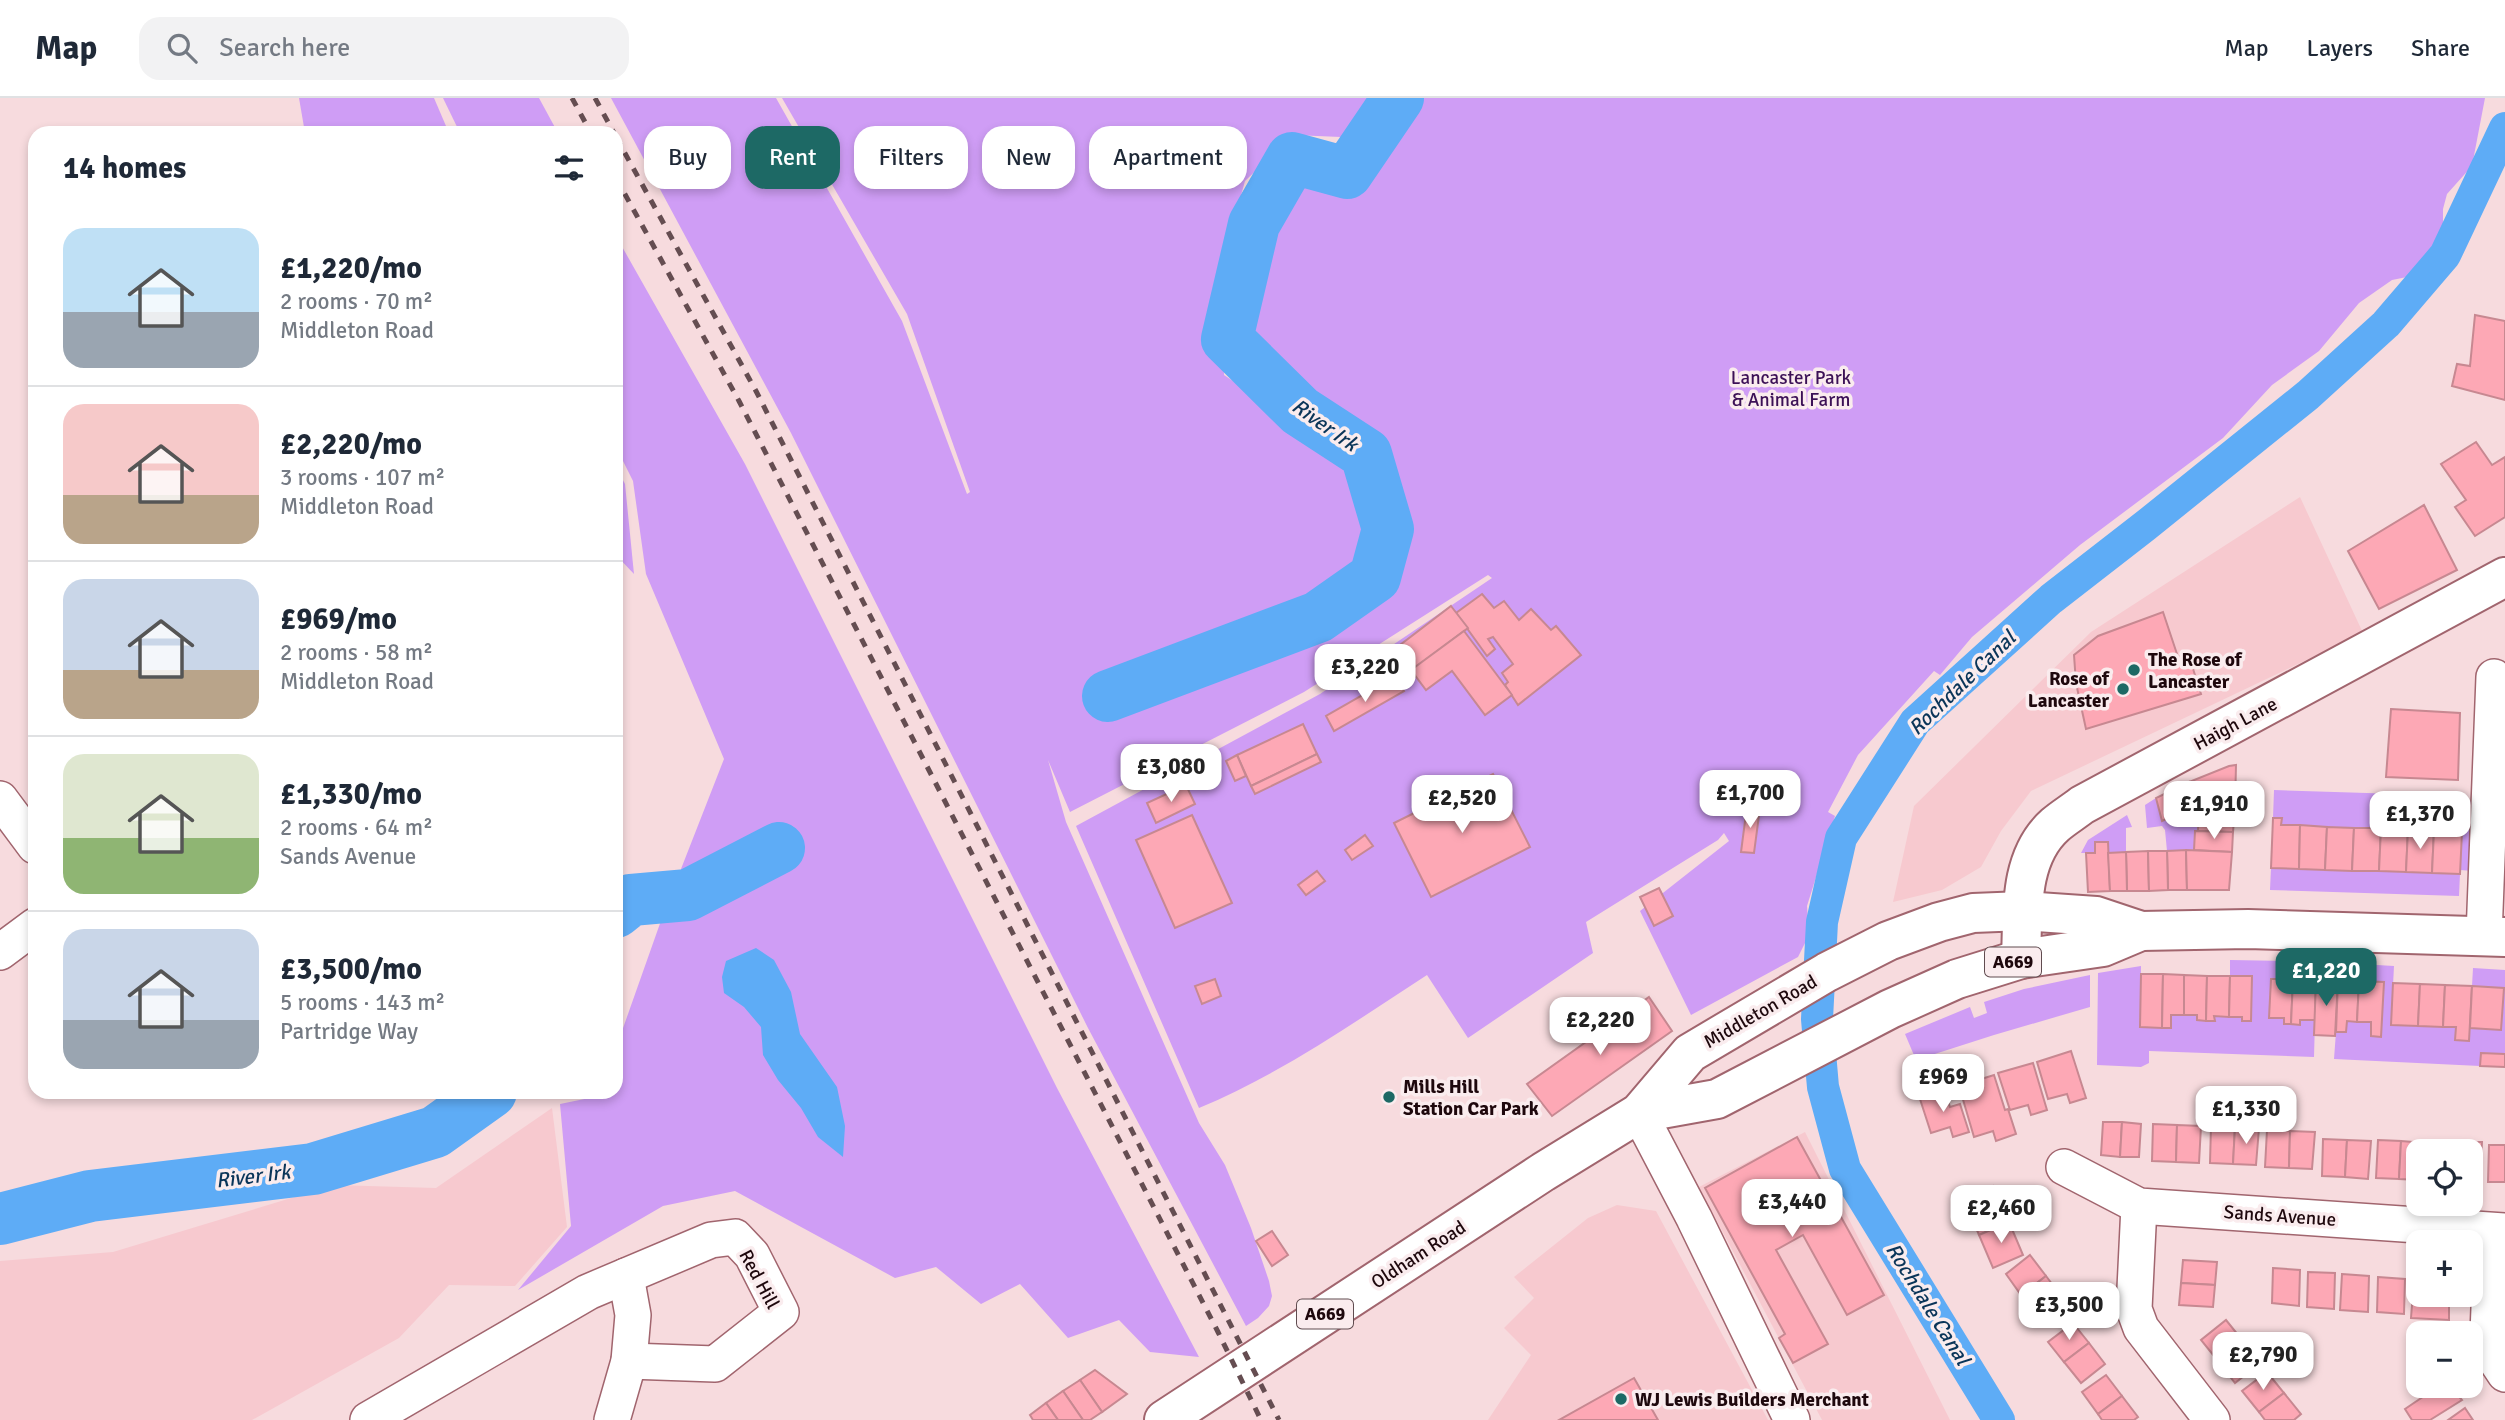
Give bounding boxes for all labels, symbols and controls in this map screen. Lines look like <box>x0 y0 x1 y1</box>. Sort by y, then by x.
search box <box>139 17 629 80</box>
text: Map <box>35 28 97 69</box>
icon: search <box>163 29 201 67</box>
text: Search here <box>219 32 350 64</box>
text: Map <box>2224 33 2269 63</box>
text: Layers <box>2307 33 2373 63</box>
text: Share <box>2411 33 2470 63</box>
chip: Buy <box>644 126 731 189</box>
chip: Rent <box>745 126 840 189</box>
chip: Filters <box>854 126 968 189</box>
chip: New <box>982 126 1075 189</box>
chip: Apartment <box>1089 126 1247 189</box>
icon: filters <box>550 149 588 187</box>
text: 14 homes <box>63 150 186 187</box>
text: £1,220/mo <box>280 250 422 287</box>
icon: home <box>119 256 203 340</box>
text: 2 rooms · 70 m² <box>280 287 433 316</box>
text: Middleton Road <box>280 316 434 345</box>
park label: Lancaster Park & Animal Farm <box>1731 366 1852 412</box>
water label: River Irk <box>1287 393 1365 458</box>
text: £2,220/mo <box>280 426 422 463</box>
icon: home <box>119 432 203 516</box>
text: 3 rooms · 107 m² <box>280 463 445 492</box>
text: Middleton Road <box>280 492 434 521</box>
text: £969/mo <box>280 601 397 638</box>
icon: home <box>119 607 203 691</box>
water label: Rochdale Canal <box>1903 624 2022 741</box>
text: 2 rooms · 58 m² <box>280 638 433 667</box>
pin: £3,220 <box>1308 644 1422 704</box>
place label: The Rose of Lancaster <box>2148 648 2243 694</box>
text: £3,220 <box>1331 652 1399 681</box>
marker: The Rose of Lancaster <box>2126 662 2142 678</box>
text: Middleton Road <box>280 667 434 696</box>
place label: Rose of Lancaster <box>2028 667 2110 713</box>
marker: Rose of Lancaster <box>2115 681 2131 697</box>
street label: Haigh Lane <box>2189 692 2281 756</box>
pin: £3,080 <box>1114 744 1228 804</box>
text: £3,080 <box>1137 752 1205 781</box>
pin: £1,700 <box>1693 770 1807 830</box>
text: £1,330/mo <box>280 776 422 813</box>
pin: £2,520 <box>1405 776 1519 835</box>
text: £1,700 <box>1716 778 1784 807</box>
icon: home <box>119 782 203 866</box>
pin: £1,910 <box>2157 782 2271 841</box>
text: £2,520 <box>1428 783 1496 812</box>
text: £1,910 <box>2180 789 2248 818</box>
pin: £1,370 <box>2363 792 2477 851</box>
text: £1,370 <box>2386 799 2454 828</box>
text: 2 rooms · 64 m² <box>280 813 433 842</box>
text: Sands Avenue <box>280 842 416 871</box>
road number: A669 <box>1985 948 2041 976</box>
pin: £1,220 <box>2269 948 2383 1008</box>
text: £3,500/mo <box>280 951 422 988</box>
text: £1,220 <box>2292 956 2360 985</box>
icon: home <box>119 957 203 1041</box>
street label: Middleton Road <box>1699 970 1822 1054</box>
text: 5 rooms · 143 m² <box>280 988 445 1017</box>
pin: £2,220 <box>1543 998 1657 1057</box>
text: £2,220 <box>1566 1005 1634 1034</box>
text: Partridge Way <box>280 1017 418 1046</box>
pin: £969 <box>1902 1054 1984 1114</box>
text: £969 <box>1918 1062 1968 1091</box>
place label: Mills Hill Station Car Park <box>1403 1075 1539 1121</box>
pin: £1,330 <box>2189 1086 2303 1146</box>
marker: Mills Hill Station Car Park <box>1381 1089 1397 1105</box>
text: £1,330 <box>2212 1094 2280 1123</box>
map controls <box>2406 1139 2483 1398</box>
button: locate <box>2406 1139 2483 1216</box>
water label: River Irk <box>214 1158 294 1193</box>
pin: £3,440 <box>1735 1180 1849 1239</box>
pin: £2,460 <box>1944 1186 2058 1245</box>
text: £3,440 <box>1758 1187 1826 1216</box>
text: £2,460 <box>1967 1193 2035 1222</box>
street label: Sands Avenue <box>2223 1200 2337 1232</box>
street label: Oldham Road <box>1367 1215 1470 1294</box>
button: + <box>2406 1230 2483 1307</box>
water label: Rochdale Canal <box>1880 1238 1977 1371</box>
street label: Red Hill <box>734 1246 785 1313</box>
pin: £3,500 <box>2012 1282 2126 1342</box>
text: £3,500 <box>2035 1290 2103 1319</box>
road number: A669 <box>1297 1300 1353 1329</box>
button: − <box>2406 1321 2483 1398</box>
pin: £2,790 <box>2206 1332 2320 1392</box>
text: £2,790 <box>2229 1340 2297 1369</box>
place label: WJ Lewis Builders Merchant <box>1635 1388 1869 1412</box>
marker: WJ Lewis Builders Merchant <box>1613 1391 1629 1407</box>

